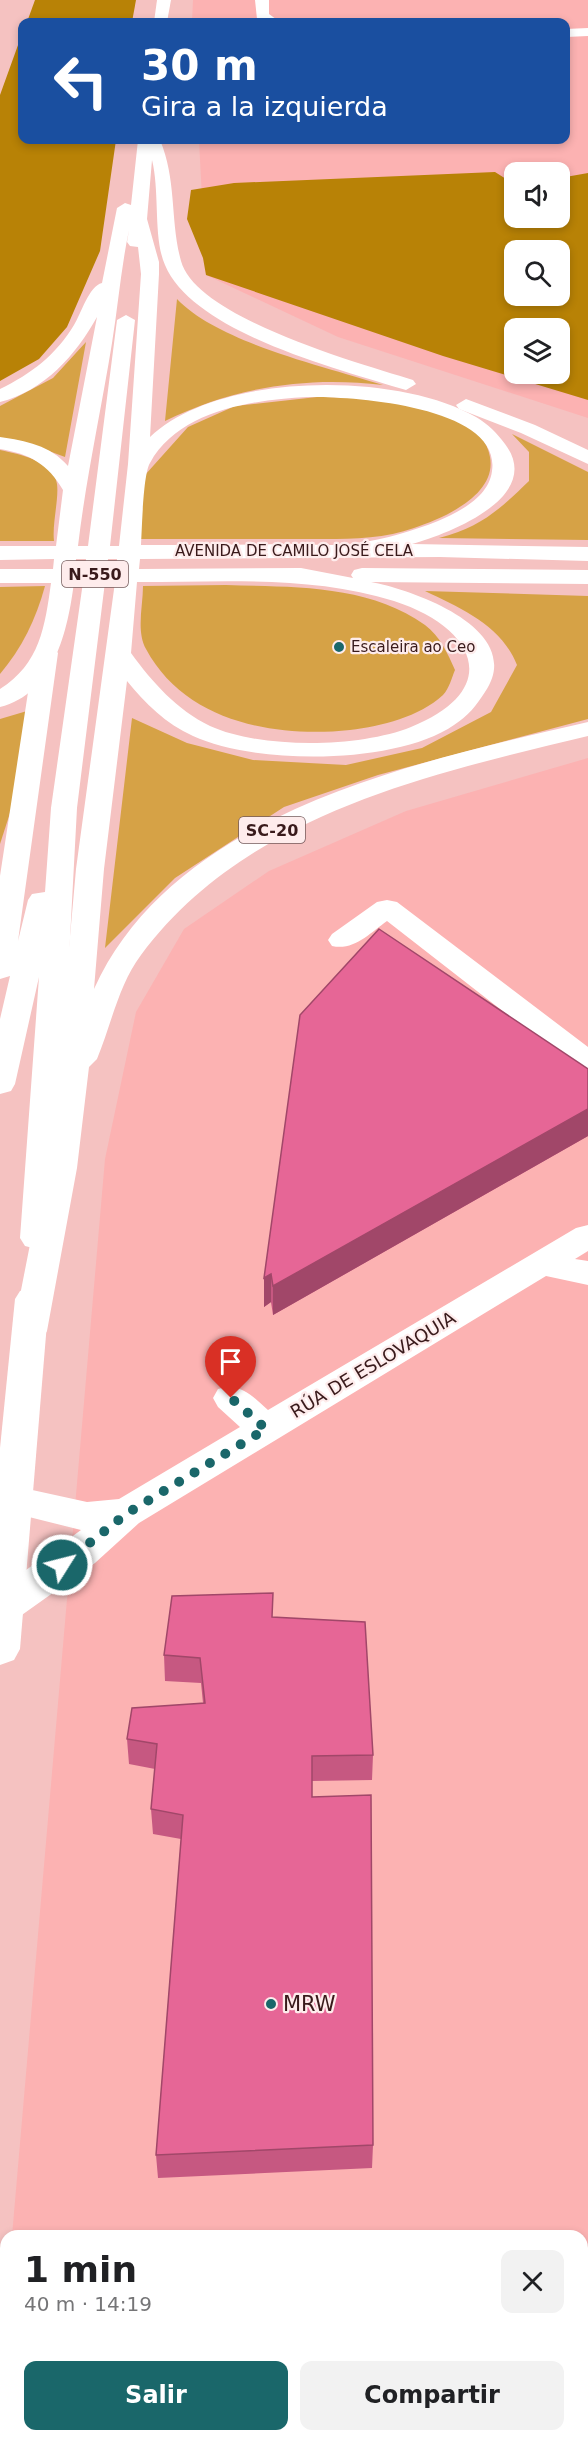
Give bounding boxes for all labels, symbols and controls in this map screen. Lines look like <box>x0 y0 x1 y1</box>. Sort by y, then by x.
text: 30 m <box>141 41 258 90</box>
icon: left <box>42 42 120 120</box>
text: Gira a la izquierda <box>141 91 388 122</box>
map controls <box>504 162 570 384</box>
button: sound <box>504 162 570 228</box>
button: search <box>504 240 570 306</box>
button: layers <box>504 318 570 384</box>
street label: AVENIDA DE CAMILO JOSÉ CELA <box>175 541 414 560</box>
road number: N-550 <box>62 561 128 587</box>
place label: Escaleira ao Ceo <box>351 638 475 656</box>
marker: Escaleira ao Ceo <box>332 640 346 654</box>
road number: SC-20 <box>239 817 305 843</box>
street label: RÚA DE ESLOVAQUIA <box>286 1307 460 1422</box>
pin <box>205 1336 256 1398</box>
icon: arrive <box>214 1345 247 1378</box>
position arrow <box>30 1533 94 1597</box>
place label: MRW <box>283 1992 336 2016</box>
marker: MRW <box>264 1997 278 2011</box>
text: 1 min <box>24 2249 137 2290</box>
button: close <box>501 2250 564 2313</box>
text: 40 m · 14:19 <box>24 2292 152 2316</box>
button: Salir <box>24 2361 288 2430</box>
button: Compartir <box>300 2361 564 2430</box>

